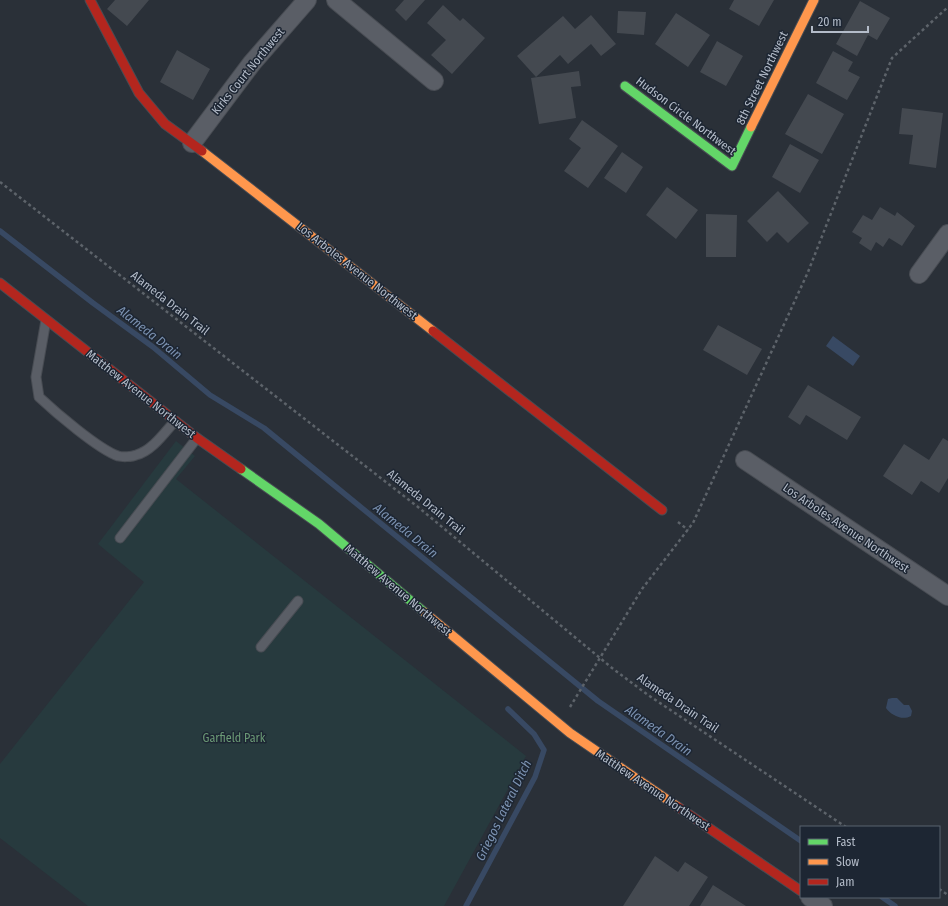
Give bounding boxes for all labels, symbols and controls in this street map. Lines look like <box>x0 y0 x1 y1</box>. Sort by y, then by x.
scale bar <box>812 8 868 34</box>
text: 20 m <box>818 15 842 29</box>
street label: Kirks Court Northwest <box>209 25 287 117</box>
street label: 8th Street Northwest <box>733 29 791 127</box>
street label: Hudson Circle Northwest <box>633 74 739 158</box>
street label: Los Arboles Avenue Northwest <box>294 220 420 323</box>
street label: Alameda Drain Trail <box>128 268 212 338</box>
water label: Alameda Drain <box>114 302 186 362</box>
street label: Matthew Avenue Northwest <box>84 347 199 441</box>
street label: Alameda Drain Trail <box>384 466 468 538</box>
street label: Los Arboles Avenue Northwest <box>780 480 912 576</box>
water label: Alameda Drain <box>371 499 441 561</box>
street label: Matthew Avenue Northwest <box>342 541 454 639</box>
street label: Alameda Drain Trail <box>634 670 722 736</box>
water label: Alameda Drain <box>623 701 695 759</box>
park label: Garfield Park <box>203 731 266 745</box>
street label: Matthew Avenue Northwest <box>593 746 713 834</box>
water label: Griegos Lateral Ditch <box>473 757 534 863</box>
legend <box>800 826 940 898</box>
text: Fast <box>836 835 855 849</box>
text: Slow <box>836 855 859 869</box>
text: Jam <box>836 875 854 889</box>

